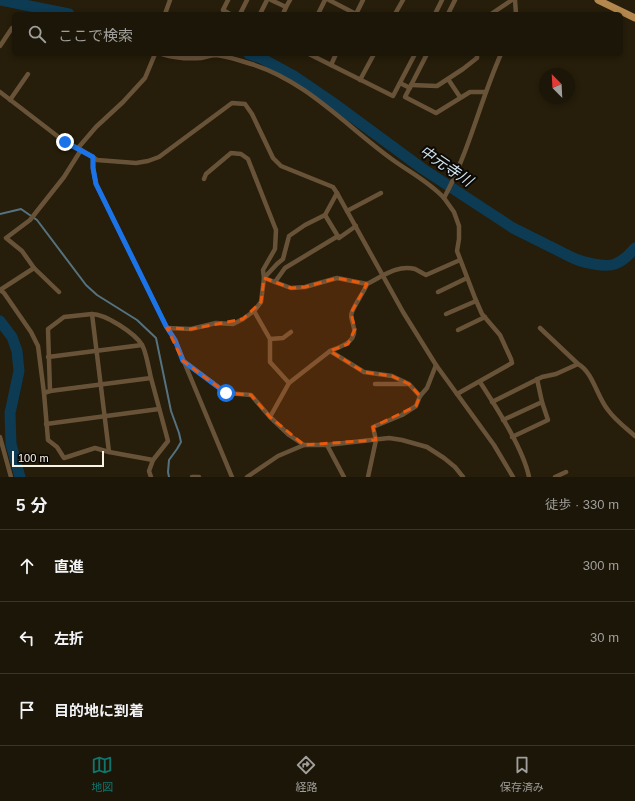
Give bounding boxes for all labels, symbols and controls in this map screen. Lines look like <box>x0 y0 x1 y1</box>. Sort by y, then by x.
search box <box>12 12 623 56</box>
icon: search <box>26 23 48 45</box>
text: ここで検索 <box>58 27 133 44</box>
north arrow <box>539 68 575 104</box>
route end <box>56 133 74 151</box>
water label: 中元寺川 <box>417 142 478 191</box>
route start <box>217 384 235 402</box>
scale bar <box>12 449 104 468</box>
text: 100 m <box>18 452 49 464</box>
text: 5 分 <box>16 496 47 515</box>
text: 徒歩 · 330 m <box>545 497 619 512</box>
icon: ahead <box>16 555 38 577</box>
text: 直進 <box>54 558 84 575</box>
text: 300 m <box>583 558 619 573</box>
icon: left <box>16 627 38 649</box>
text: 左折 <box>54 630 84 647</box>
text: 30 m <box>590 630 619 645</box>
icon: arrive <box>16 699 38 721</box>
text: 目的地に到着 <box>54 702 144 719</box>
tab: 地図 <box>91 754 113 794</box>
tab: 経路 <box>295 754 317 794</box>
tab: 保存済み <box>500 754 544 794</box>

